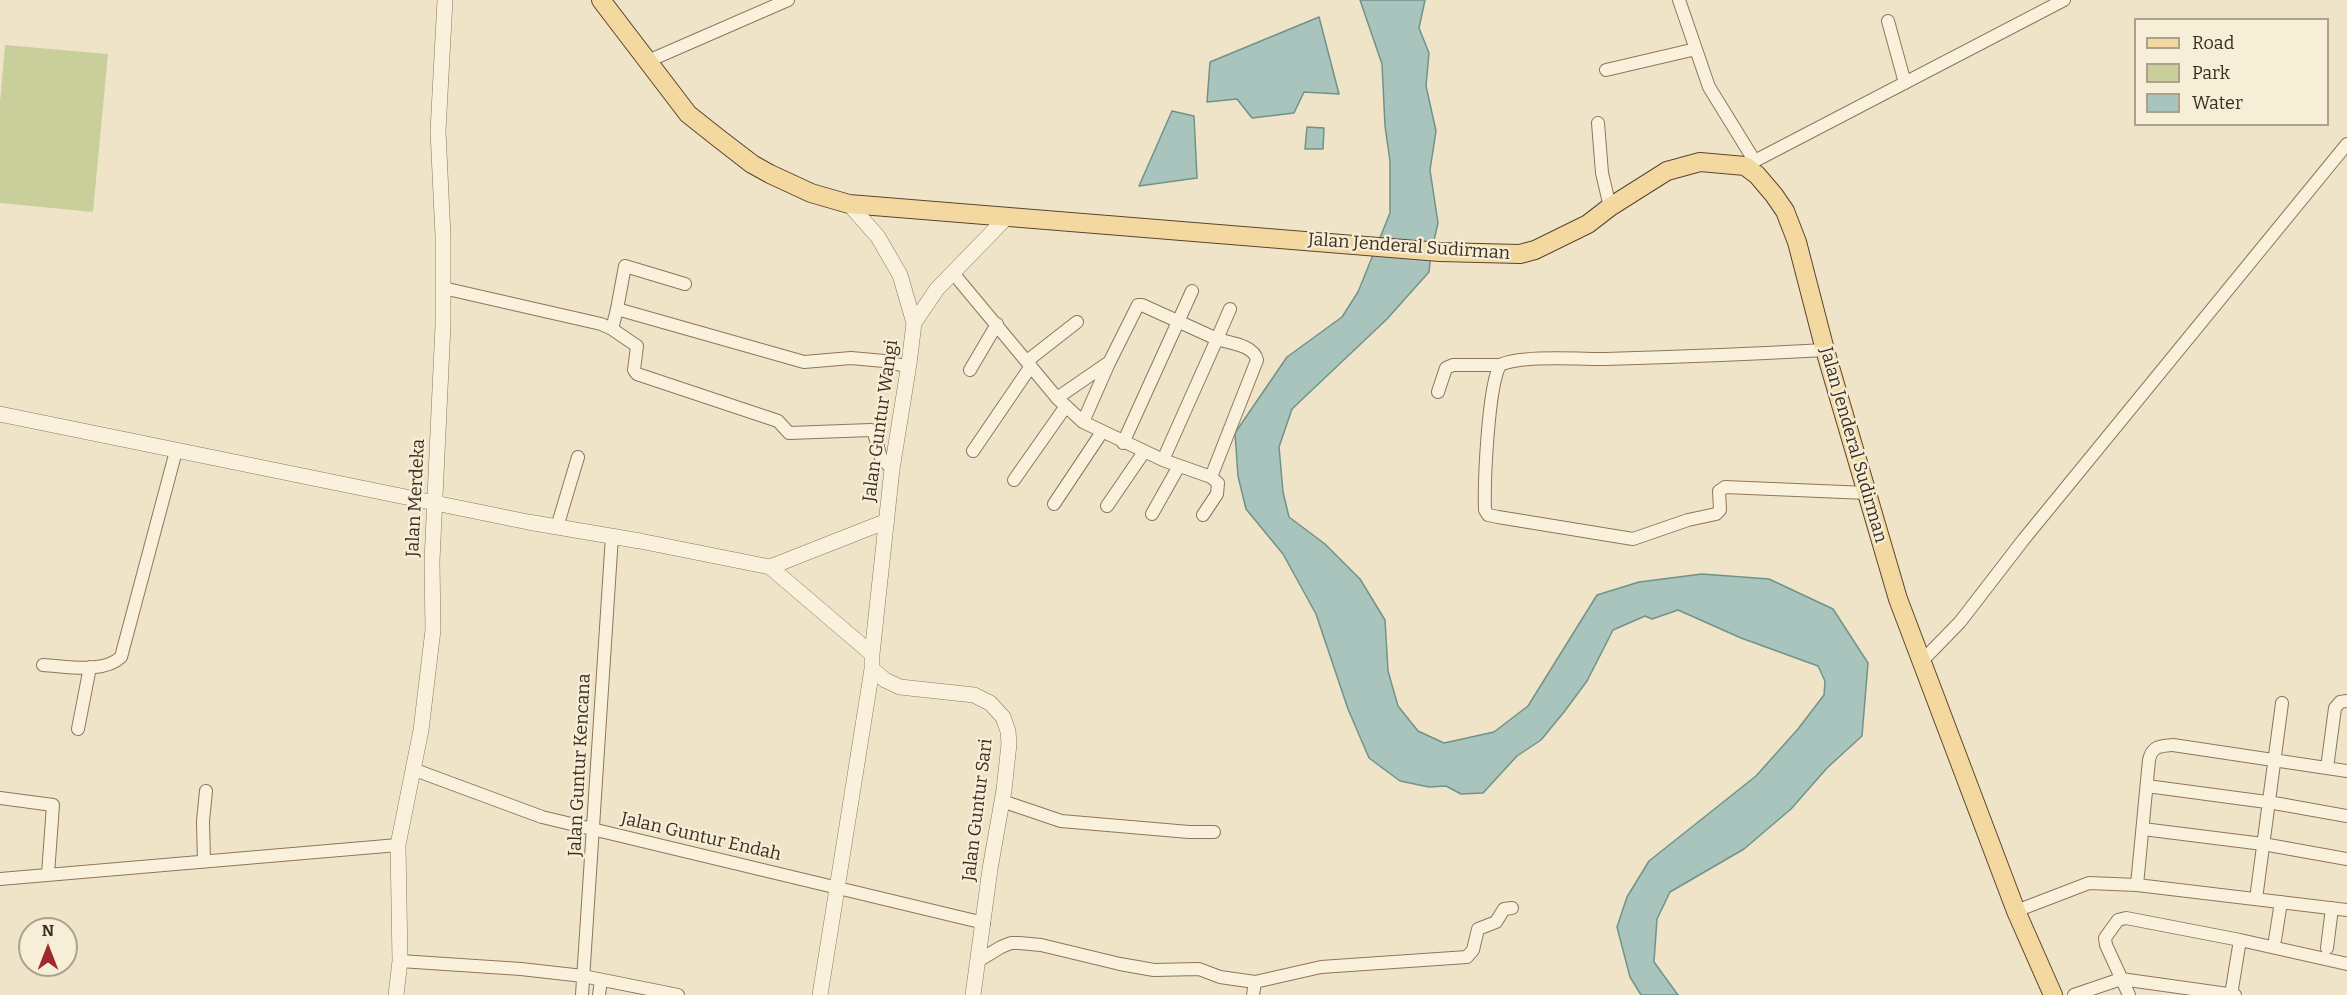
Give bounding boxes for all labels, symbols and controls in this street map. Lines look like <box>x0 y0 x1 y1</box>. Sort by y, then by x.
legend <box>2134 18 2329 126</box>
text: Road <box>2192 32 2234 54</box>
text: Park <box>2192 62 2230 84</box>
text: Water <box>2192 92 2243 114</box>
street label: Jalan Jenderal Sudirman <box>1307 229 1511 265</box>
street label: Jalan Guntur Wangi <box>859 339 903 503</box>
street label: Jalan Jenderal Sudirman <box>1815 345 1891 545</box>
street label: Jalan Merdeka <box>402 438 430 558</box>
street label: Jalan Guntur Kencana <box>564 673 596 857</box>
street label: Jalan Guntur Sari <box>959 738 997 882</box>
street label: Jalan Guntur Endah <box>619 808 783 866</box>
north arrow <box>18 917 78 977</box>
text: N <box>42 921 54 940</box>

